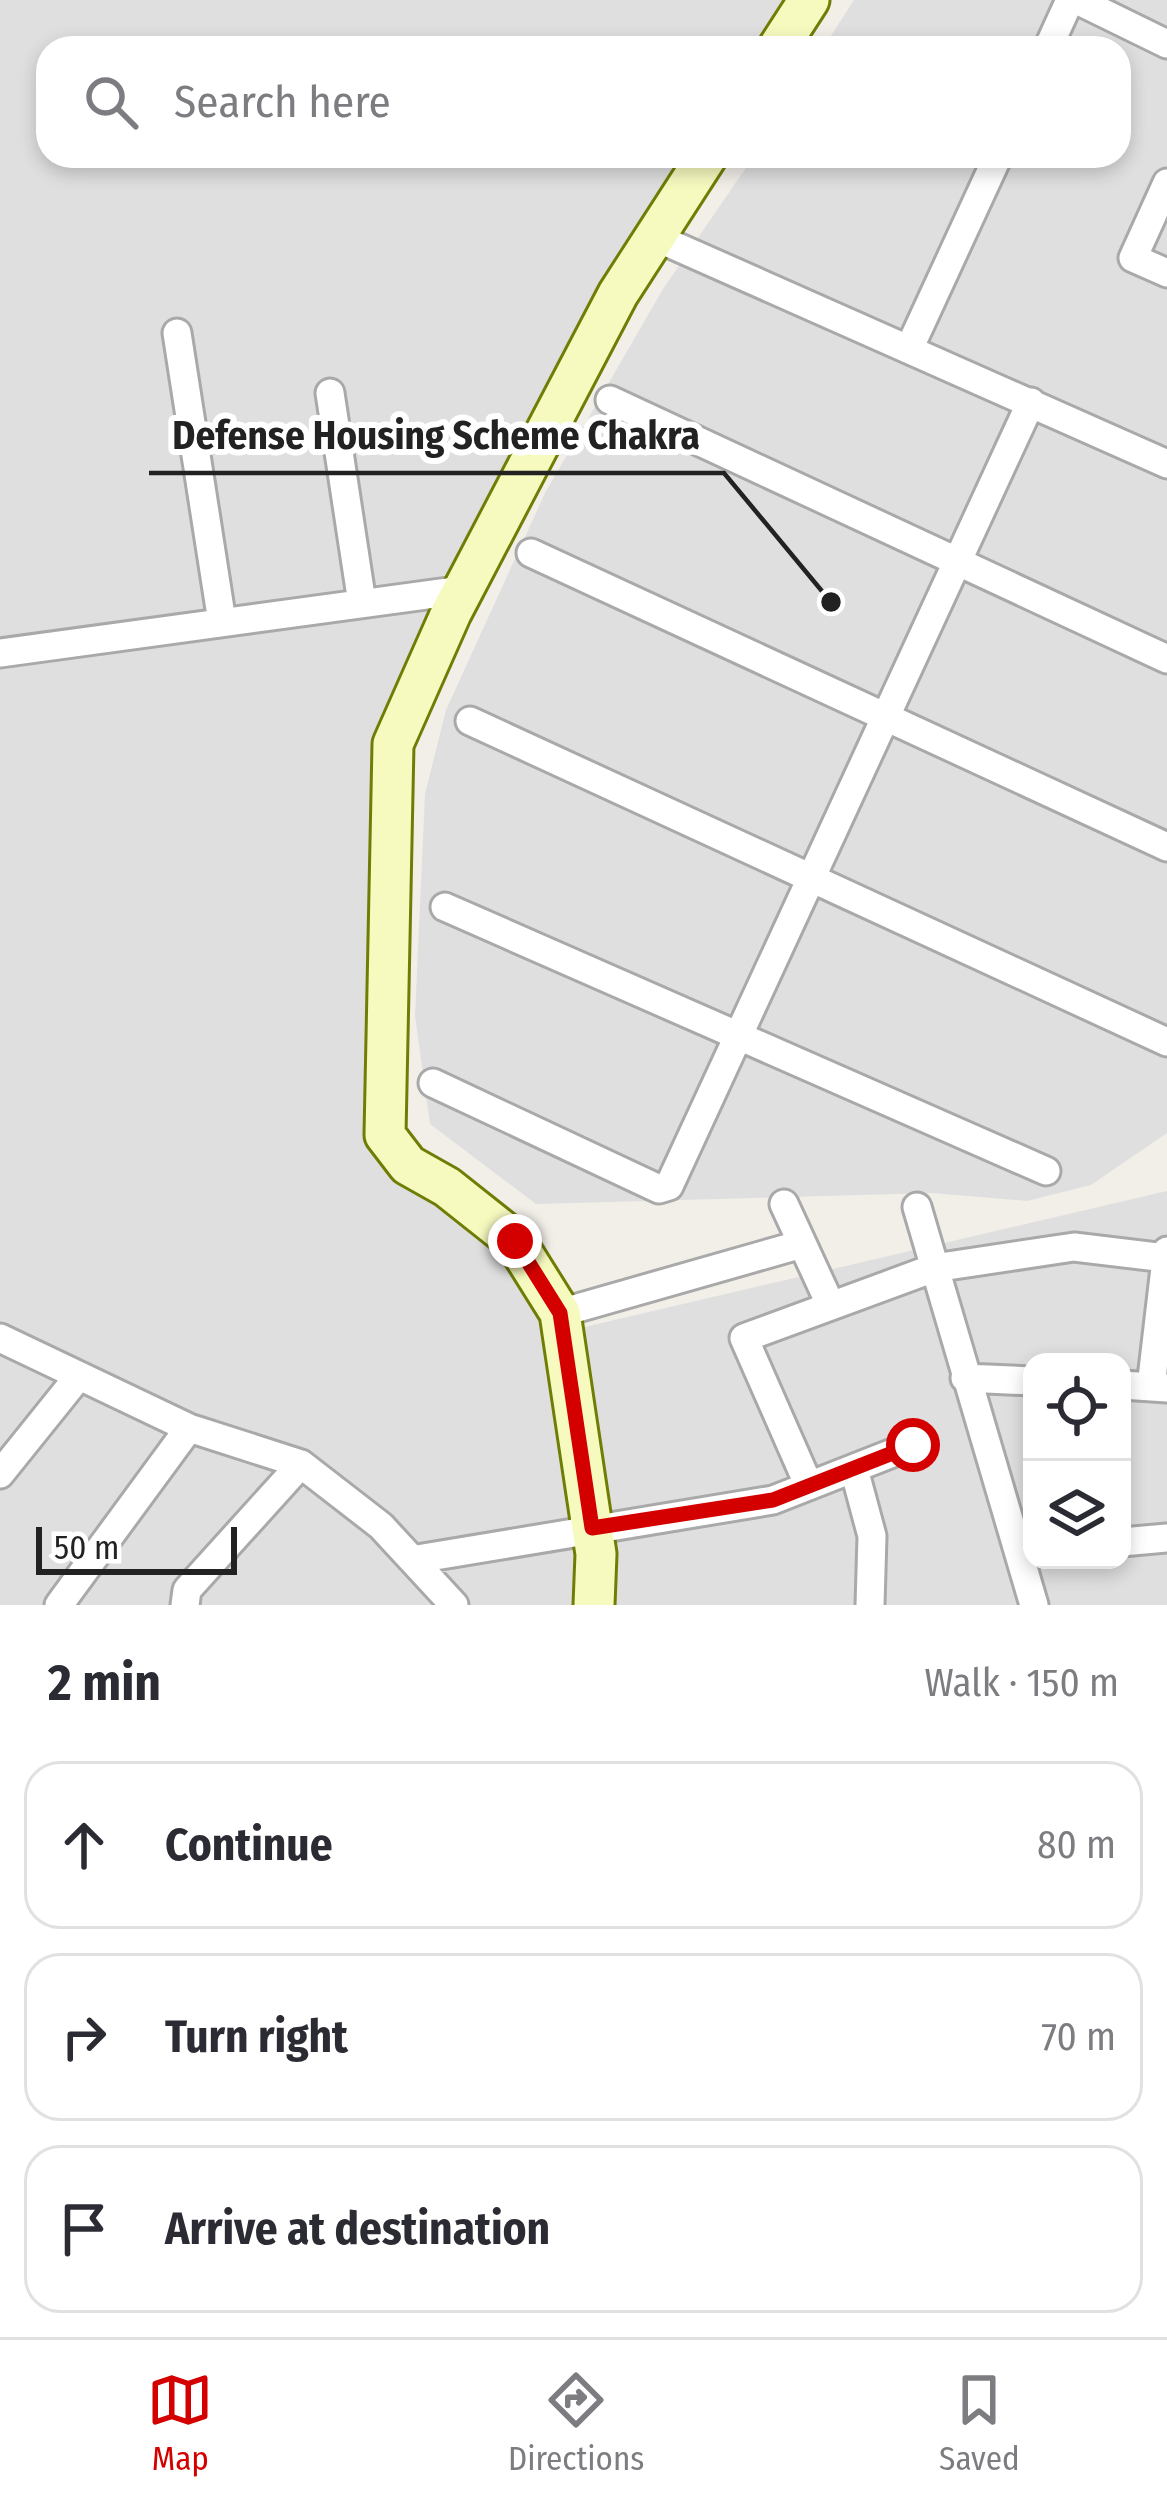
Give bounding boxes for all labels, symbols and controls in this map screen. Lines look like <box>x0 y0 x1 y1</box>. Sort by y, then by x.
search box <box>36 36 1131 168</box>
icon: search <box>78 69 144 135</box>
text: Search here <box>174 75 391 129</box>
callout: Defense Housing Scheme Chakra <box>149 398 724 473</box>
text: Defense Housing Scheme Chakra <box>172 413 700 459</box>
route end <box>488 1214 542 1268</box>
map controls <box>1023 1353 1131 1569</box>
button: locate <box>1023 1353 1131 1461</box>
route start <box>886 1418 940 1472</box>
button: layers <box>1023 1461 1131 1569</box>
scale bar <box>36 1521 237 1574</box>
text: 50 m <box>54 1528 119 1568</box>
text: 2 min <box>48 1652 161 1714</box>
text: Walk · 150 m <box>925 1660 1119 1706</box>
icon: ahead <box>51 1812 117 1878</box>
text: Continue <box>165 1818 333 1872</box>
text: 80 m <box>1037 1822 1116 1868</box>
icon: right <box>51 2004 117 2070</box>
text: Turn right <box>165 2010 348 2064</box>
text: 70 m <box>1041 2014 1116 2060</box>
icon: arrive <box>51 2196 117 2262</box>
text: Arrive at destination <box>165 2202 550 2256</box>
tab: Map <box>147 2367 213 2479</box>
tab: Directions <box>508 2367 644 2479</box>
tab: Saved <box>939 2367 1020 2479</box>

